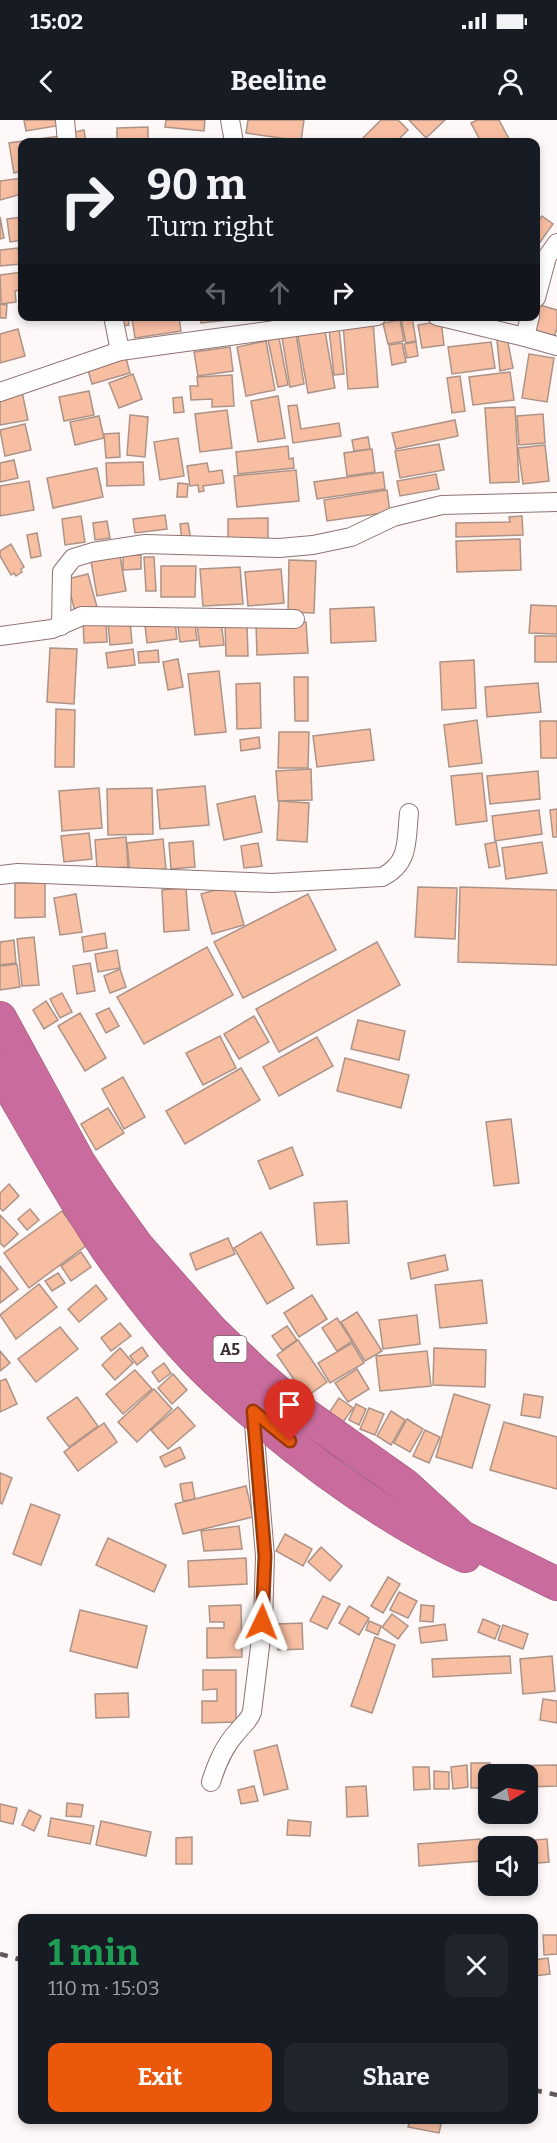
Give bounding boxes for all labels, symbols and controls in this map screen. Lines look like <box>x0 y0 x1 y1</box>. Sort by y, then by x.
text: 15:02 <box>30 8 83 35</box>
icon: back <box>30 65 63 98</box>
text: Beeline <box>230 65 327 97</box>
icon: person <box>494 65 527 98</box>
text: 90 m <box>147 160 246 210</box>
icon: right <box>48 162 126 240</box>
text: Turn right <box>147 211 274 243</box>
icon: left <box>200 276 233 309</box>
icon: ahead <box>263 276 296 309</box>
icon: right <box>326 276 359 309</box>
road number: A5 <box>214 1336 246 1362</box>
pin <box>264 1379 315 1441</box>
icon: arrive <box>273 1388 306 1421</box>
position arrow <box>230 1590 294 1654</box>
north arrow <box>478 1764 538 1824</box>
map controls <box>478 1764 538 1896</box>
button: sound <box>478 1836 538 1896</box>
text: 1 min <box>48 1931 139 1975</box>
button: close <box>445 1934 508 1997</box>
text: 110 m · 15:03 <box>48 1976 160 2000</box>
button: Exit <box>48 2043 272 2112</box>
button: Share <box>284 2043 508 2112</box>

